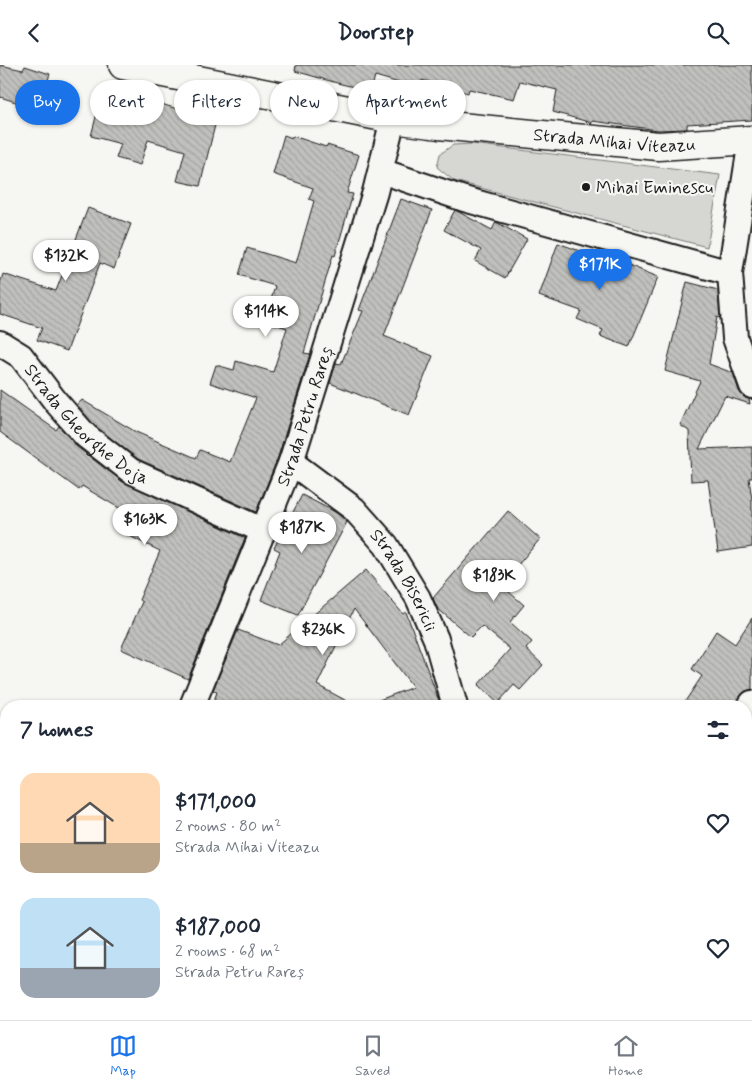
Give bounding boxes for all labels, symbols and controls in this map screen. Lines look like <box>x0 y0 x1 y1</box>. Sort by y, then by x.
icon: back <box>20 19 48 47</box>
text: Doorstep <box>338 19 414 47</box>
icon: search <box>704 19 732 47</box>
chip: Buy <box>15 80 80 125</box>
chip: Rent <box>90 80 164 125</box>
chip: Filters <box>174 80 260 125</box>
chip: New <box>270 80 338 125</box>
chip: Apartment <box>348 80 466 125</box>
street label: Strada Mihai Viteazu <box>532 123 697 159</box>
place label: Mihai Eminescu <box>596 176 713 200</box>
marker: Mihai Eminescu <box>580 181 592 193</box>
pin: $132K <box>31 239 101 282</box>
text: $132K <box>44 245 88 266</box>
pin: $171K <box>565 249 635 291</box>
text: $171K <box>579 254 621 275</box>
pin: $114K <box>231 295 301 338</box>
text: $114K <box>244 301 288 322</box>
street label: Strada Petru Rareș <box>271 344 339 490</box>
street label: Strada Gheorghe Doja <box>18 359 152 490</box>
pin: $163K <box>110 503 180 546</box>
text: $163K <box>123 509 167 530</box>
pin: $187K <box>267 511 337 554</box>
text: $187K <box>279 517 325 538</box>
street label: Strada Bisericii <box>364 524 442 635</box>
pin: $183K <box>459 559 529 602</box>
text: $183K <box>472 565 516 586</box>
pin: $236K <box>288 613 358 656</box>
text: $236K <box>302 619 344 640</box>
text: 7 homes <box>20 716 93 744</box>
icon: filters <box>704 716 732 744</box>
text: $171,000 <box>175 788 256 816</box>
icon: home <box>60 793 120 853</box>
icon: heart <box>704 809 732 837</box>
text: 2 rooms · 80 m² <box>175 816 281 837</box>
text: Strada Mihai Viteazu <box>175 837 320 858</box>
text: $187,000 <box>175 913 261 941</box>
icon: home <box>60 918 120 978</box>
icon: heart <box>704 934 732 962</box>
text: 2 rooms · 68 m² <box>175 941 280 962</box>
text: Strada Petru Rareș <box>175 962 304 983</box>
tab: Map <box>109 1032 137 1080</box>
tab: Saved <box>355 1032 390 1080</box>
tab: Home <box>608 1032 643 1080</box>

